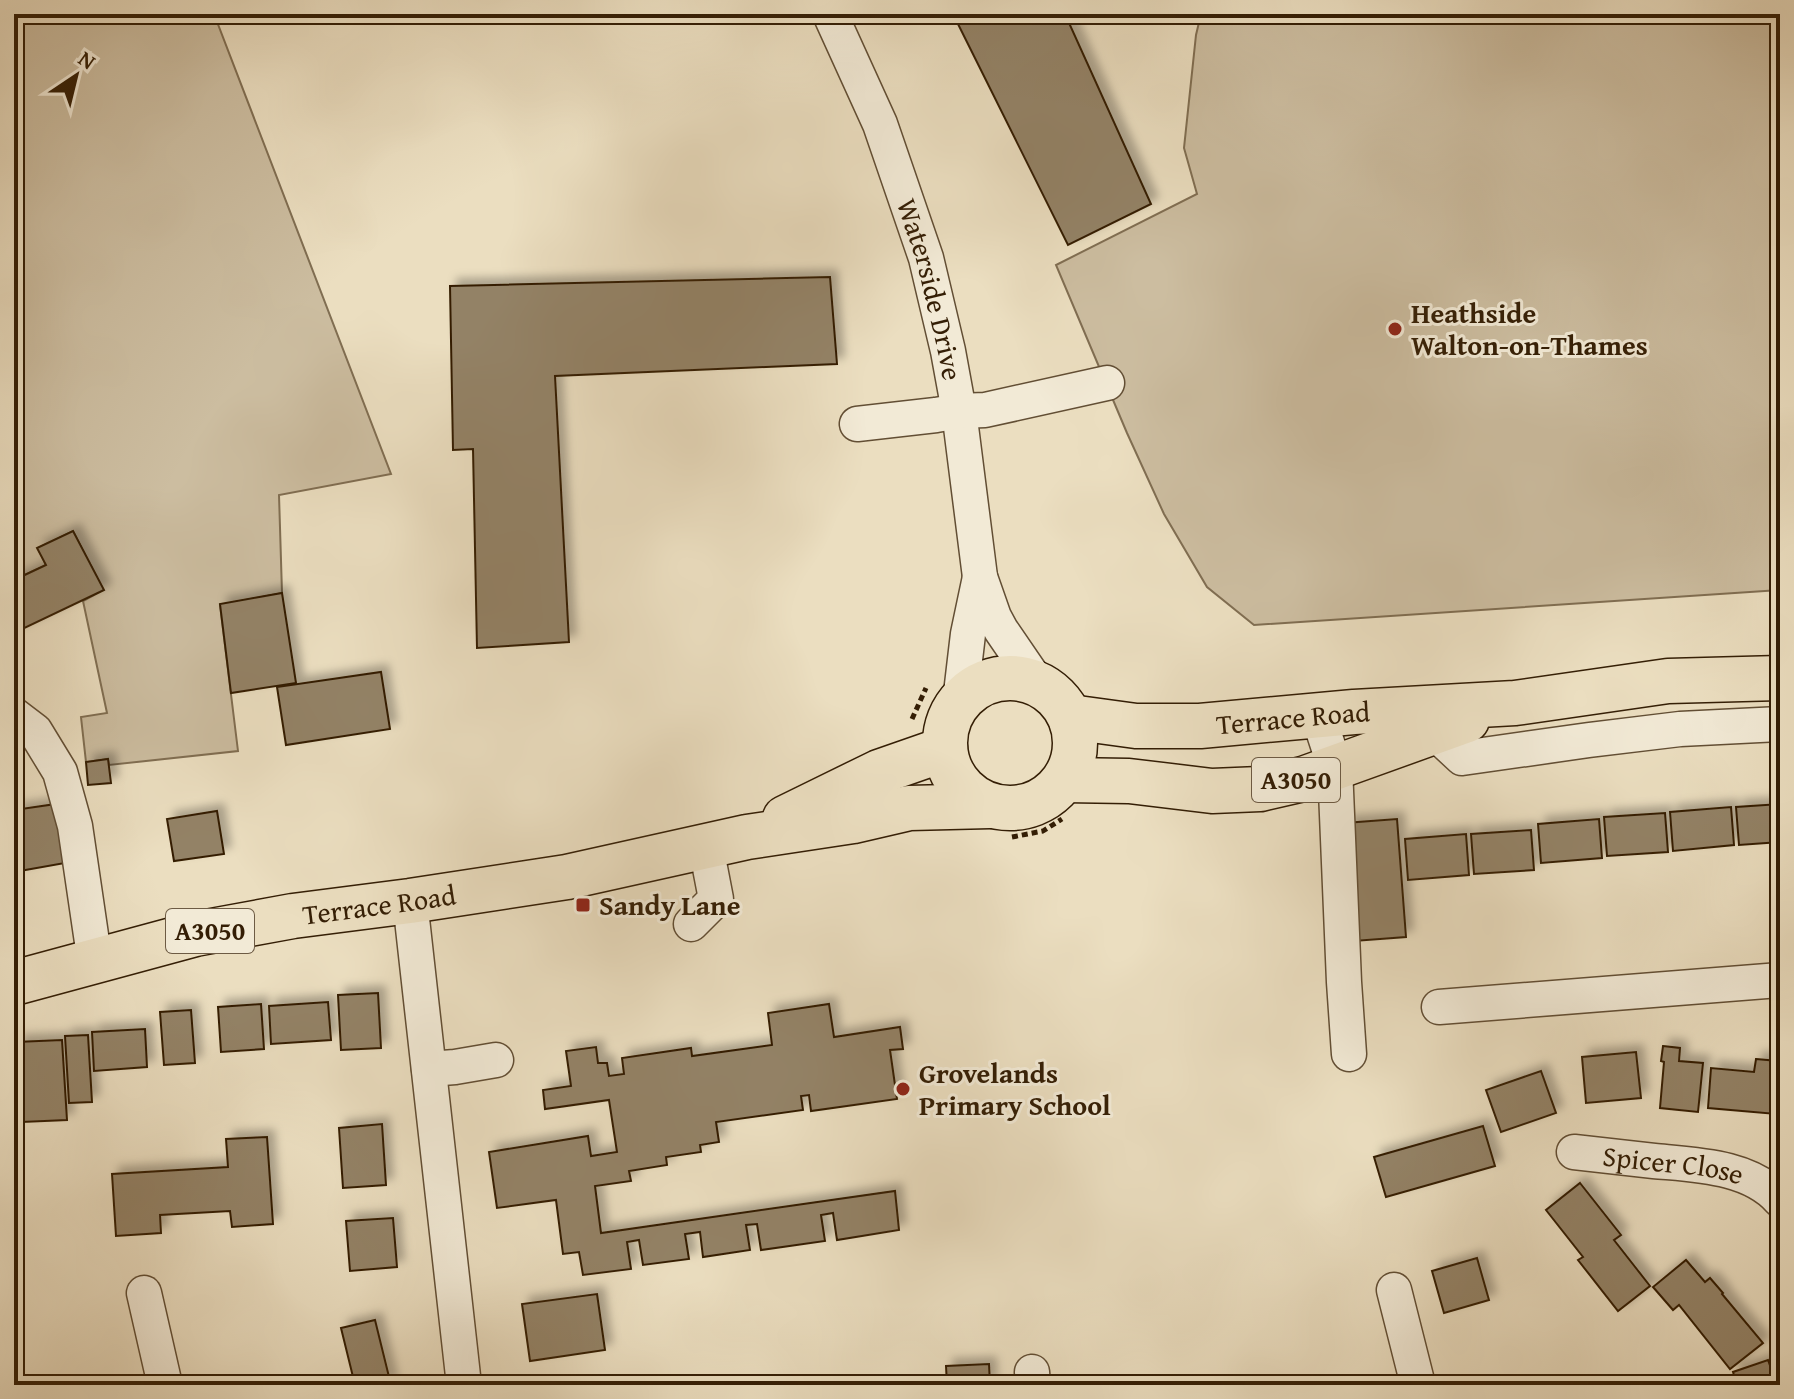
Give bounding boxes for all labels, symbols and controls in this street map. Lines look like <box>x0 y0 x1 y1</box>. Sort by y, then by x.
north arrow <box>36 36 116 116</box>
text: N <box>72 42 103 77</box>
street label: Waterside Drive <box>887 193 974 383</box>
place label: Heathside Walton-on-Thames <box>1411 292 1648 365</box>
marker: Heathside Walton-on-Thames <box>1386 320 1404 338</box>
street label: Terrace Road <box>1214 690 1371 744</box>
road number: A3050 <box>1252 758 1340 802</box>
street label: Terrace Road <box>300 873 458 935</box>
place label: Sandy Lane <box>599 884 740 925</box>
marker: Sandy Lane <box>574 896 592 914</box>
road number: A3050 <box>166 909 254 953</box>
place label: Grovelands Primary School <box>919 1052 1111 1125</box>
marker: Grovelands Primary School <box>894 1080 912 1098</box>
street label: Spicer Close <box>1601 1134 1749 1194</box>

